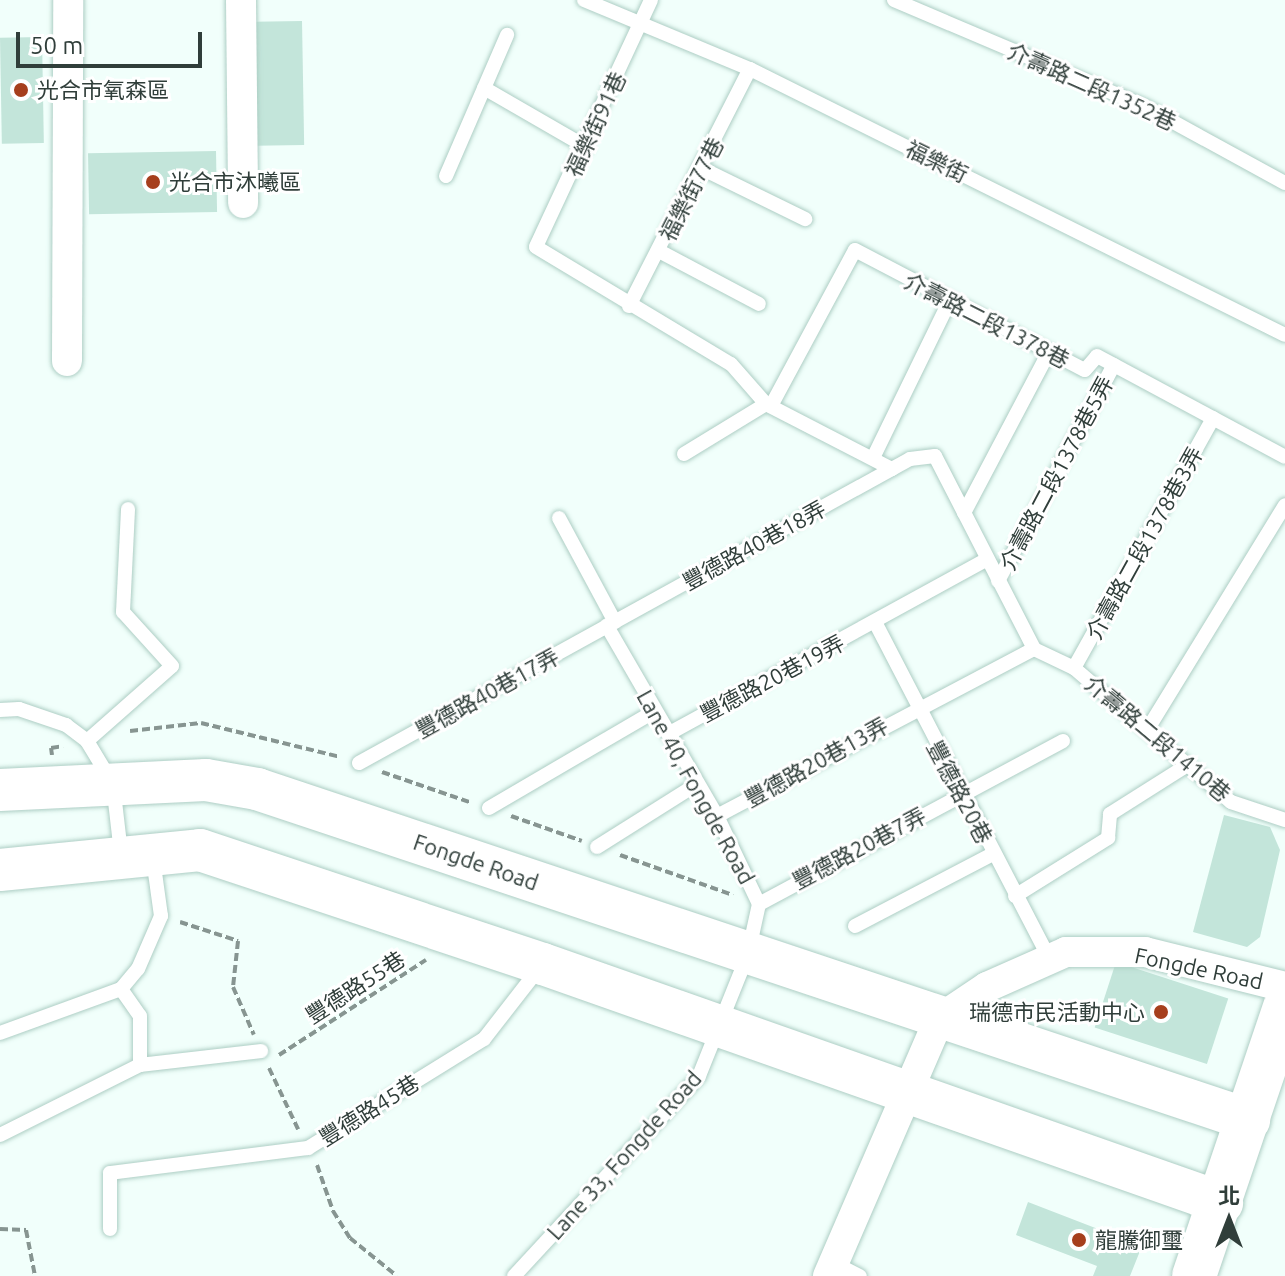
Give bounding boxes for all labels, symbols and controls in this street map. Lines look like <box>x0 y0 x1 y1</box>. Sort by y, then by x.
scale bar <box>20 16 206 66</box>
text: 50 m <box>30 32 83 59</box>
street label: 介壽路二段1352巷 <box>1004 37 1180 135</box>
street label: 福樂街91巷 <box>559 67 631 181</box>
place label: 光合市氧森區 <box>37 77 169 103</box>
marker: 光合市氧森區 <box>12 81 30 99</box>
street label: 福樂街77巷 <box>654 133 728 245</box>
street label: 福樂街 <box>902 135 972 187</box>
place label: 光合市沐曦區 <box>169 169 301 195</box>
marker: 光合市沐曦區 <box>144 173 162 191</box>
street label: 介壽路二段1378巷 <box>900 267 1074 373</box>
street label: 介壽路二段1378巷5弄 <box>994 371 1118 575</box>
street label: 介壽路二段1378巷3弄 <box>1080 442 1208 644</box>
street label: 豐德路40巷18弄 <box>678 495 830 595</box>
street label: 豐德路20巷19弄 <box>695 629 849 727</box>
street label: 豐德路40巷17弄 <box>411 643 563 743</box>
street label: 介壽路二段1410巷 <box>1080 670 1236 806</box>
street label: Lane 40, Fongde Road <box>632 685 760 889</box>
street label: 豐德路20巷13弄 <box>740 712 892 812</box>
street label: 豐德路20巷 <box>922 736 998 848</box>
street label: 豐德路20巷7弄 <box>788 802 930 894</box>
street label: Fongde Road <box>410 828 542 896</box>
street label: Fongde Road <box>1132 942 1266 994</box>
street label: 豐德路55巷 <box>301 945 409 1029</box>
place label: 瑞德市民活動中心 <box>969 999 1145 1025</box>
marker: 瑞德市民活動中心 <box>1152 1003 1170 1021</box>
street label: Lane 33, Fongde Road <box>541 1065 707 1245</box>
street label: 豐德路45巷 <box>314 1069 424 1151</box>
north arrow <box>1189 1180 1269 1260</box>
text: 北 <box>1218 1183 1240 1208</box>
place label: 龍騰御璽 <box>1095 1227 1183 1253</box>
marker: 龍騰御璽 <box>1070 1231 1088 1249</box>

